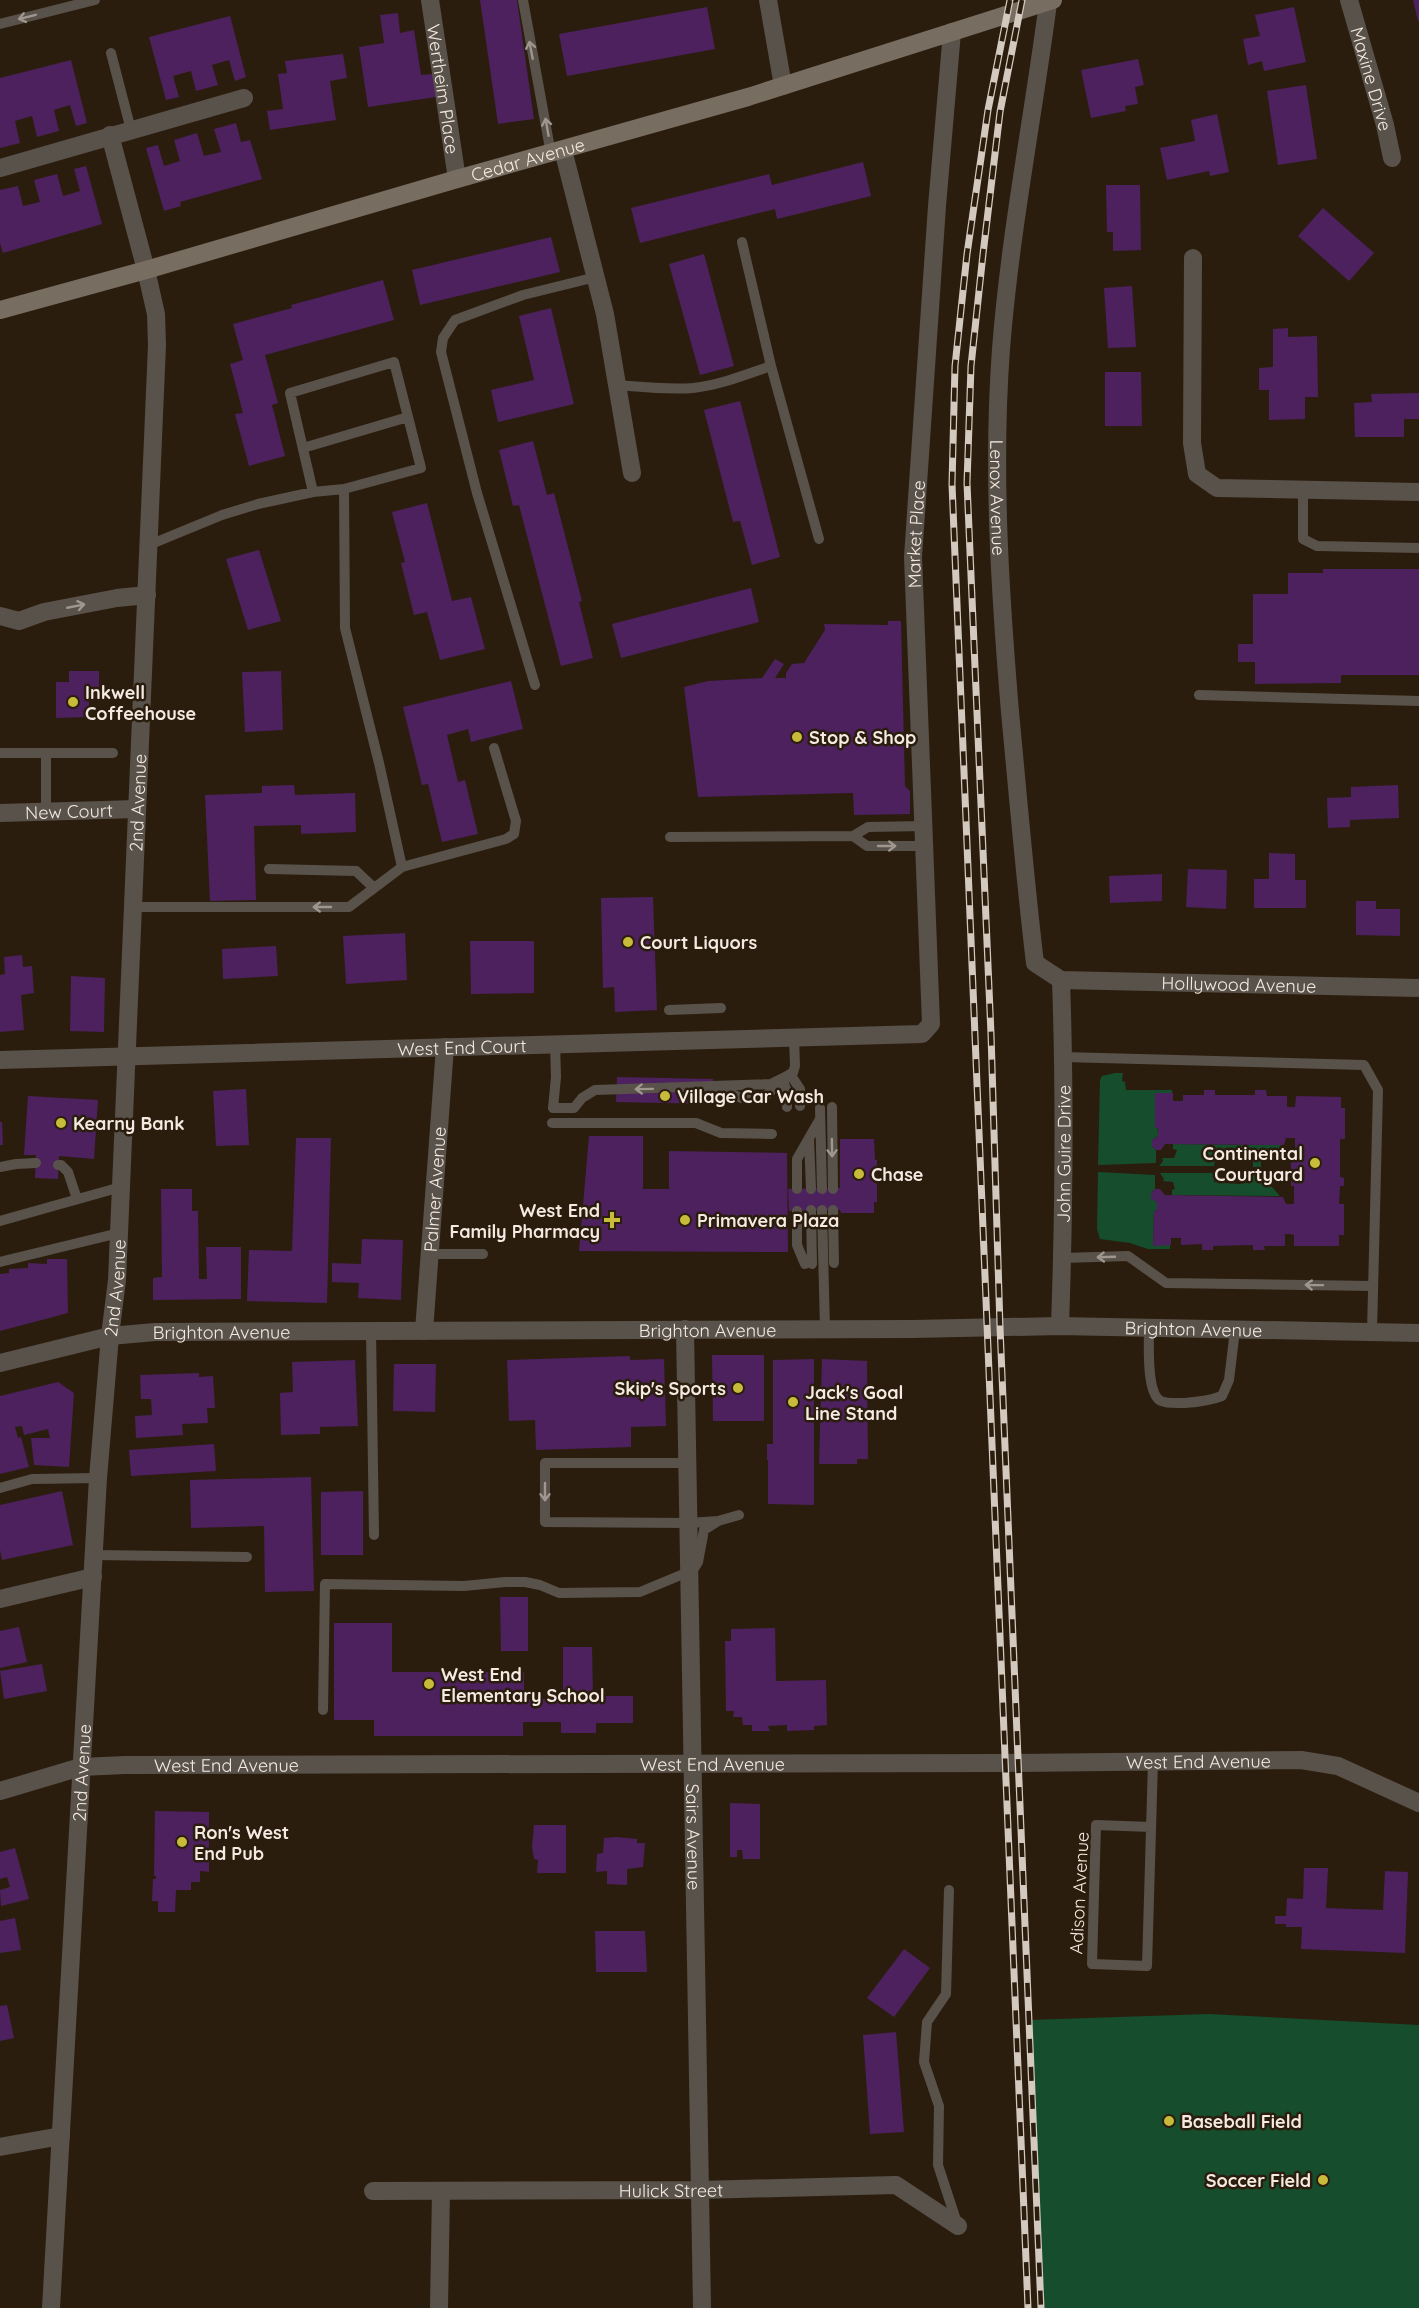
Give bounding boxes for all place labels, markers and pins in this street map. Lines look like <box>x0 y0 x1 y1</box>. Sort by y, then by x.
place label: Inkwell Coffeehouse <box>85 681 196 725</box>
marker: Inkwell Coffeehouse <box>66 695 80 709</box>
place label: Stop & Shop <box>809 726 916 749</box>
marker: Stop & Shop <box>790 730 804 744</box>
place label: Court Liquors <box>640 931 758 954</box>
marker: Court Liquors <box>621 935 635 949</box>
place label: Village Car Wash <box>677 1085 824 1108</box>
marker: Village Car Wash <box>658 1089 672 1103</box>
place label: Kearny Bank <box>73 1112 185 1135</box>
marker: Kearny Bank <box>54 1116 68 1130</box>
place label: Continental Courtyard <box>1203 1142 1303 1186</box>
marker: Continental Courtyard <box>1308 1156 1322 1170</box>
place label: Chase <box>871 1163 923 1186</box>
marker: Chase <box>852 1167 866 1181</box>
place label: West End Family Pharmacy <box>450 1199 600 1243</box>
place label: Primavera Plaza <box>697 1209 839 1232</box>
marker: West End Family Pharmacy <box>605 1213 619 1227</box>
marker: Primavera Plaza <box>678 1213 692 1227</box>
place label: Skip's Sports <box>614 1377 726 1400</box>
marker: Skip's Sports <box>731 1381 745 1395</box>
place label: Jack's Goal Line Stand <box>805 1381 903 1425</box>
marker: Jack's Goal Line Stand <box>786 1395 800 1409</box>
place label: West End Elementary School <box>441 1663 605 1707</box>
marker: West End Elementary School <box>422 1677 436 1691</box>
place label: Ron's West End Pub <box>194 1821 289 1865</box>
marker: Ron's West End Pub <box>175 1835 189 1849</box>
place label: Baseball Field <box>1181 2110 1302 2133</box>
marker: Baseball Field <box>1162 2114 1176 2128</box>
place label: Soccer Field <box>1206 2169 1311 2192</box>
marker: Soccer Field <box>1316 2173 1330 2187</box>

